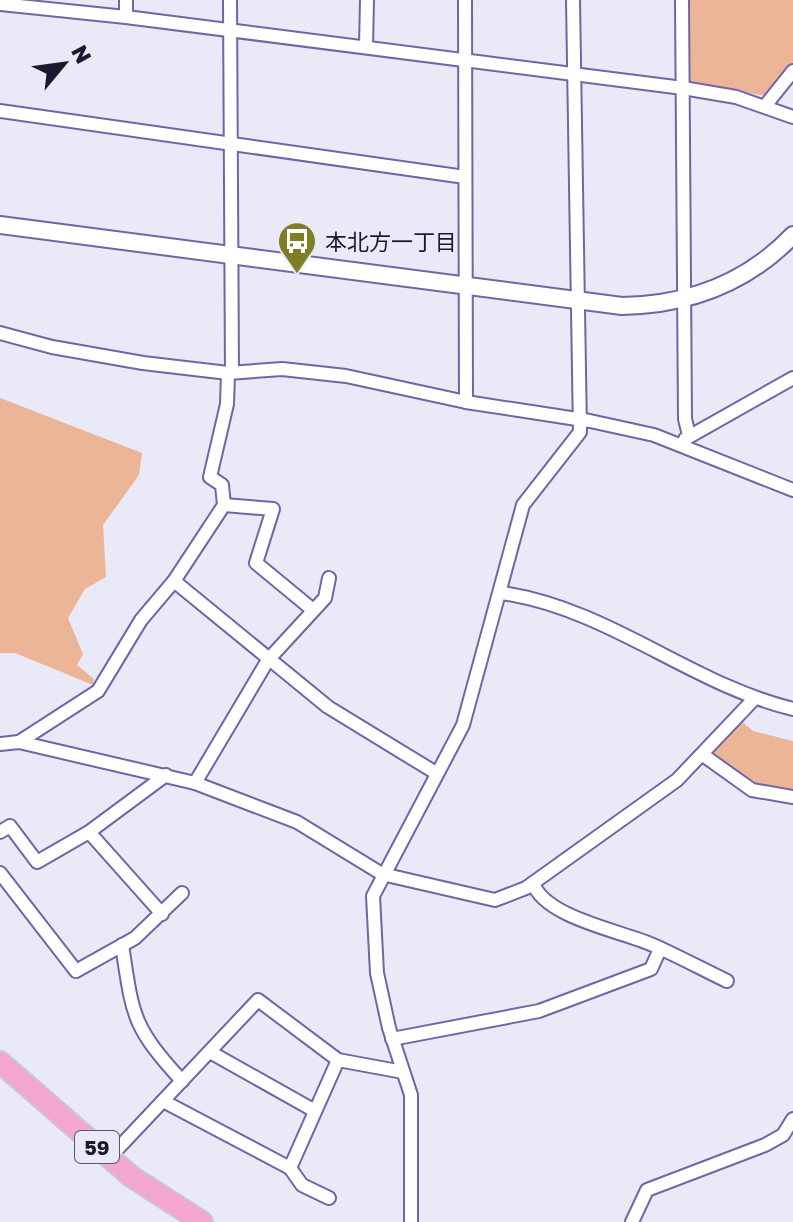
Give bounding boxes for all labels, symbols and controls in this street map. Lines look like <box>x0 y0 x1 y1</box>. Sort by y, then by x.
north arrow <box>24 24 104 104</box>
text: N <box>66 40 98 68</box>
bus stop icon: 本北方一丁目 <box>276 220 318 275</box>
place label: 本北方一丁目 <box>325 228 457 255</box>
road number: 59 <box>75 1131 119 1163</box>

